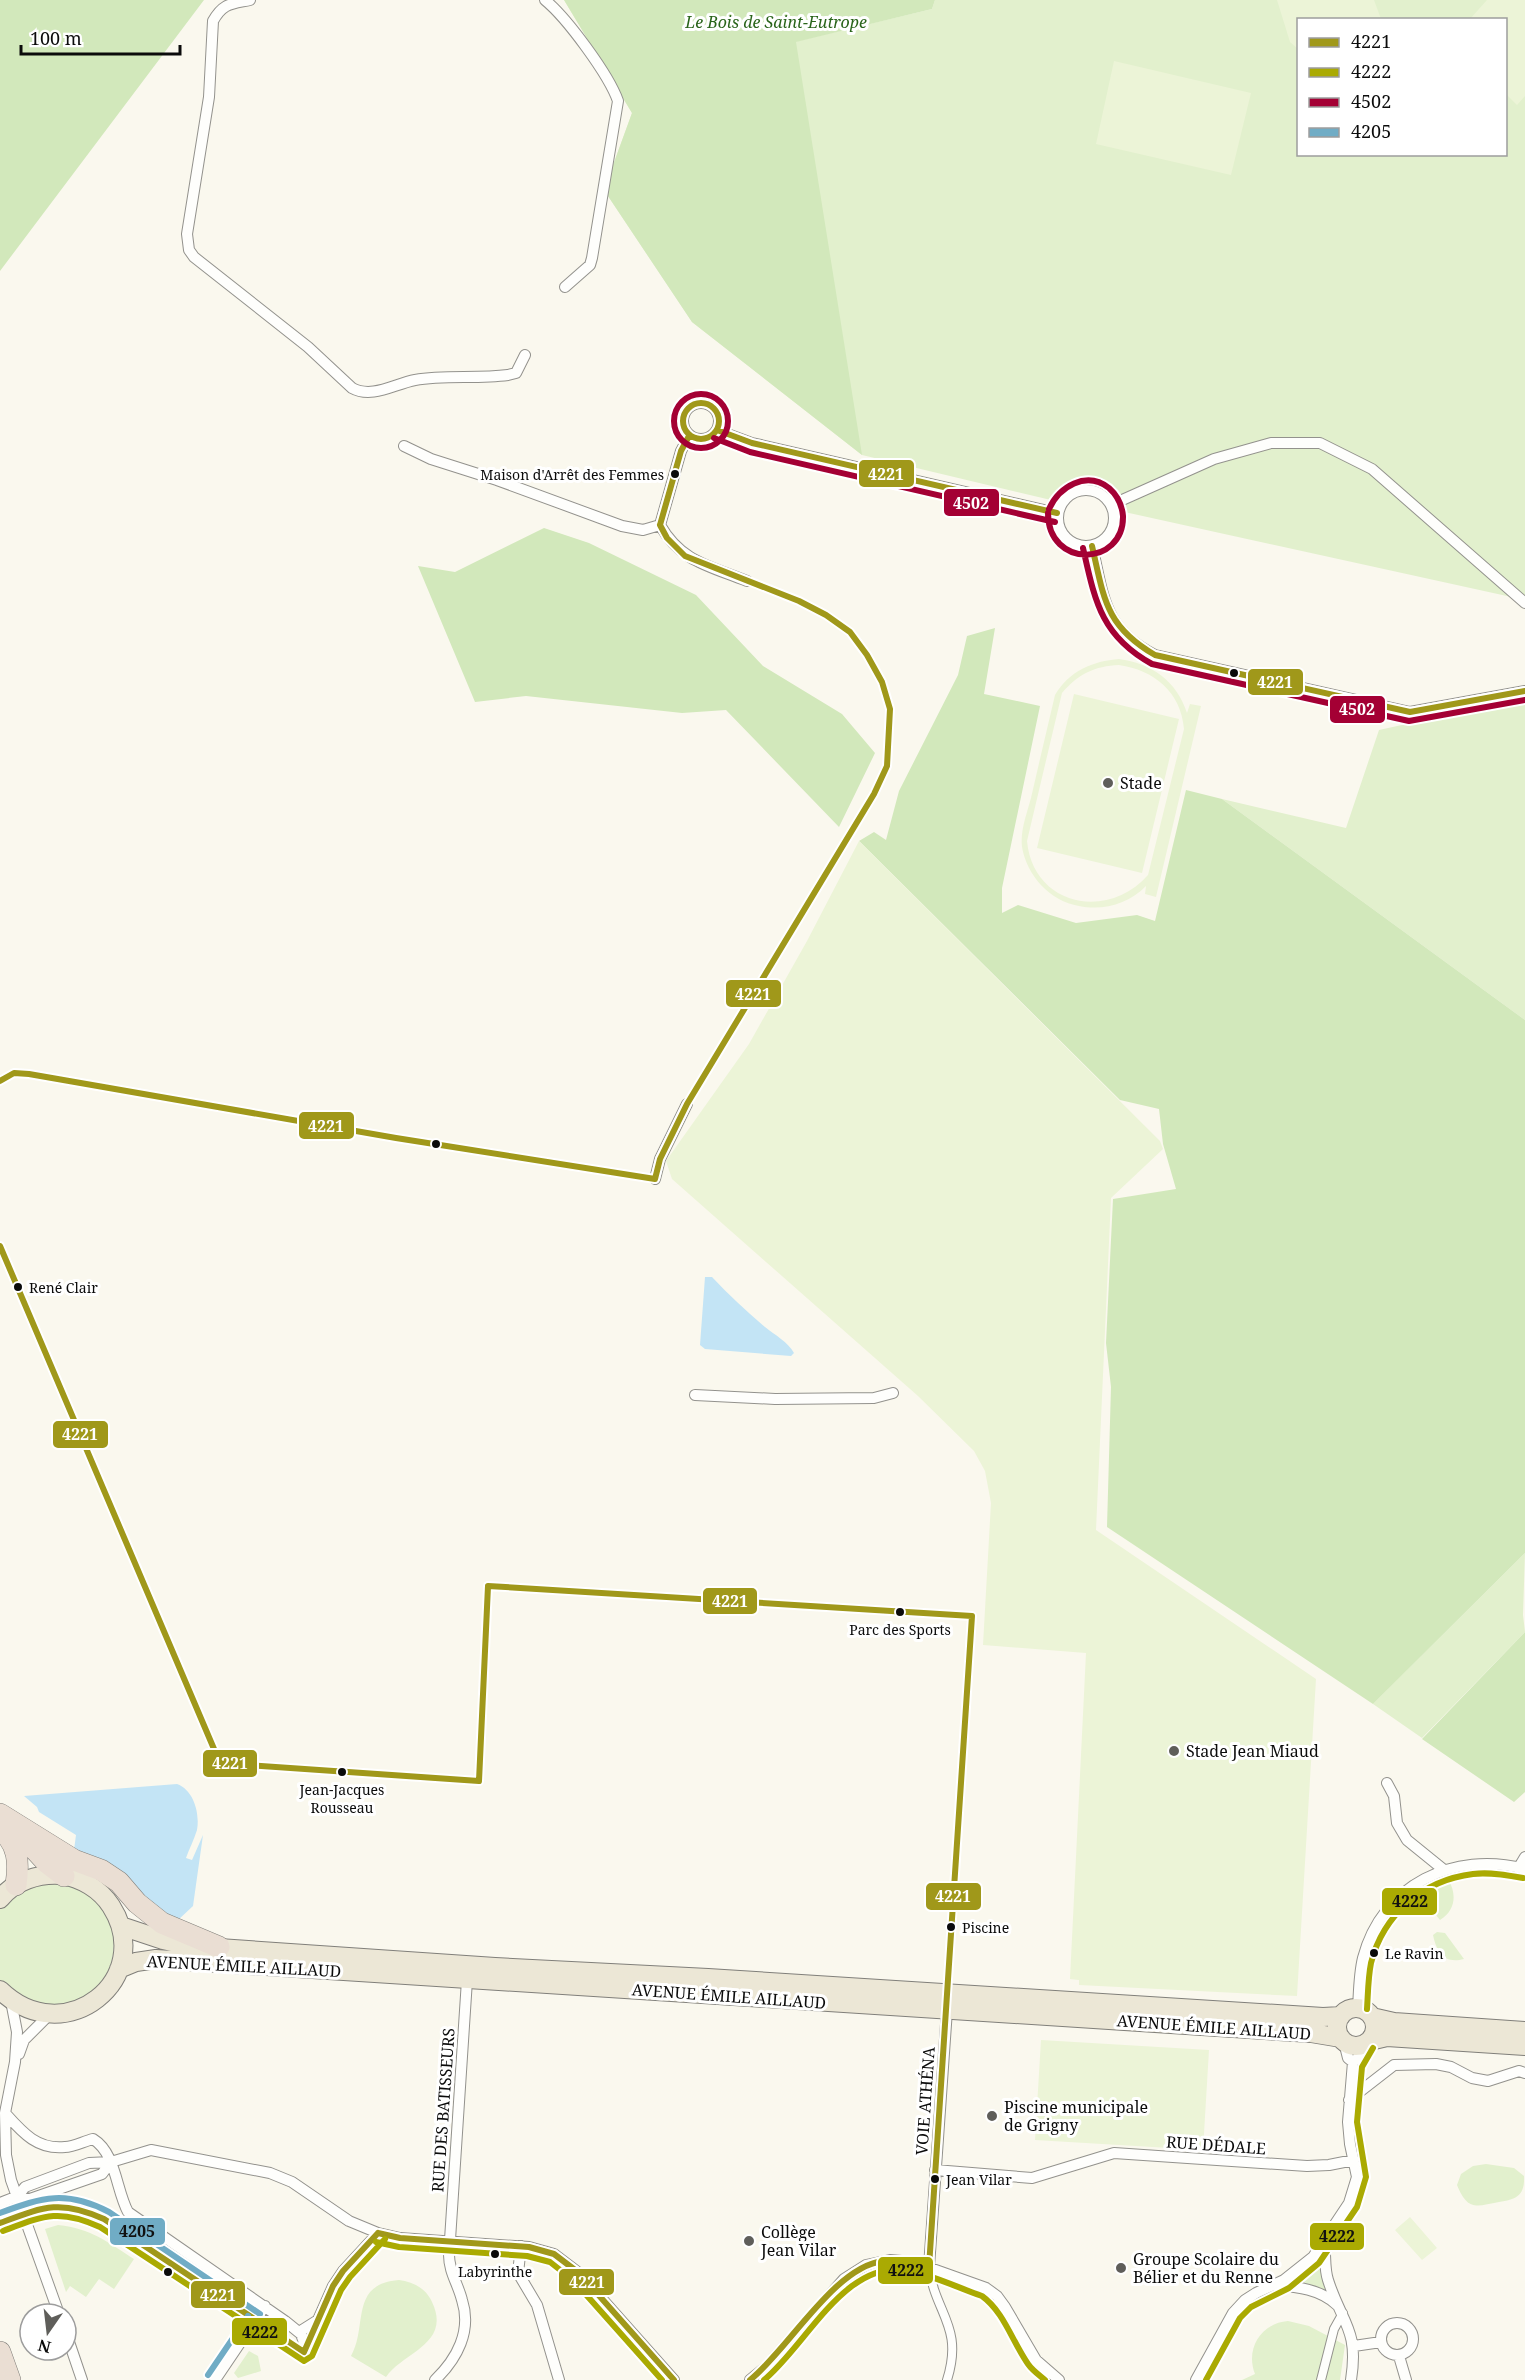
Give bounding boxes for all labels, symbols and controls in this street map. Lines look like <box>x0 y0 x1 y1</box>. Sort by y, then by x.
park label: Le Bois de Saint-Eutrope <box>684 11 867 33</box>
scale bar <box>21 18 180 56</box>
legend <box>1297 18 1507 156</box>
text: 100 m <box>30 26 82 50</box>
text: 4221 <box>1351 29 1391 53</box>
text: 4222 <box>1351 59 1391 83</box>
text: 4502 <box>1351 89 1391 113</box>
text: 4205 <box>1351 119 1391 143</box>
line badge: 4221 <box>858 459 915 488</box>
text: 4221 <box>868 463 904 485</box>
place label: Maison d'Arrêt des Femmes <box>480 465 664 484</box>
marker: Maison d'Arrêt des Femmes <box>669 468 681 480</box>
line badge: 4502 <box>943 488 1000 517</box>
text: 4502 <box>953 492 989 514</box>
unlabelled marker <box>1228 667 1240 679</box>
line badge: 4221 <box>1247 668 1304 696</box>
text: 4221 <box>1257 671 1293 693</box>
line badge: 4502 <box>1329 695 1386 724</box>
text: 4502 <box>1339 698 1375 720</box>
place label: Stade <box>1120 772 1162 794</box>
marker: Stade <box>1101 776 1115 790</box>
line badge: 4221 <box>725 979 782 1008</box>
text: 4221 <box>735 983 771 1005</box>
line badge: 4221 <box>298 1111 355 1140</box>
text: 4221 <box>308 1115 344 1137</box>
unlabelled marker <box>430 1138 442 1150</box>
place label: René Clair <box>29 1278 98 1297</box>
marker: René Clair <box>12 1281 24 1293</box>
line badge: 4221 <box>52 1420 109 1449</box>
text: 4221 <box>62 1423 98 1445</box>
line badge: 4221 <box>702 1587 758 1615</box>
text: 4221 <box>712 1590 748 1612</box>
marker: Parc des Sports <box>894 1606 906 1618</box>
place label: Parc des Sports <box>849 1620 951 1639</box>
place label: Stade Jean Miaud <box>1186 1740 1319 1762</box>
marker: Stade Jean Miaud <box>1167 1744 1181 1758</box>
line badge: 4221 <box>202 1749 258 1778</box>
text: 4221 <box>212 1752 248 1774</box>
marker: Jean-Jacques Rousseau <box>336 1766 348 1778</box>
place label: Jean-Jacques Rousseau <box>299 1780 384 1817</box>
line badge: 4221 <box>925 1882 982 1911</box>
text: 4221 <box>935 1885 971 1907</box>
line badge: 4222 <box>1381 1887 1438 1916</box>
text: 4222 <box>1392 1890 1428 1912</box>
place label: Piscine <box>962 1918 1009 1937</box>
marker: Piscine <box>945 1921 957 1933</box>
place label: Le Ravin <box>1385 1944 1444 1963</box>
marker: Le Ravin <box>1368 1947 1380 1959</box>
street label: AVENUE ÉMILE AILLAUD <box>146 1950 342 1982</box>
street label: AVENUE ÉMILE AILLAUD <box>631 1978 827 2014</box>
street label: AVENUE ÉMILE AILLAUD <box>1116 2009 1312 2045</box>
street label: RUE DES BATISSEURS <box>426 2027 460 2193</box>
street label: VOIE ATHÉNA <box>910 2045 940 2156</box>
place label: Piscine municipale de Grigny <box>1004 2096 1148 2136</box>
marker: Piscine municipale de Grigny <box>985 2109 999 2123</box>
street label: RUE DÉDALE <box>1165 2131 1267 2159</box>
place label: Jean Vilar <box>945 2170 1012 2189</box>
marker: Jean Vilar <box>929 2173 941 2185</box>
line badge: 4205 <box>109 2217 166 2246</box>
text: 4205 <box>119 2220 155 2242</box>
place label: Collège Jean Vilar <box>760 2221 837 2261</box>
line badge: 4222 <box>1309 2222 1365 2251</box>
text: 4222 <box>1319 2225 1355 2247</box>
marker: Collège Jean Vilar <box>742 2234 756 2248</box>
marker: Labyrinthe <box>489 2248 501 2260</box>
place label: Groupe Scolaire du Bélier et du Renne <box>1133 2248 1279 2288</box>
line badge: 4222 <box>877 2256 934 2285</box>
text: 4222 <box>888 2259 924 2281</box>
marker: Groupe Scolaire du Bélier et du Renne <box>1114 2261 1128 2275</box>
place label: Labyrinthe <box>458 2262 532 2281</box>
unlabelled marker <box>162 2266 174 2278</box>
line badge: 4221 <box>558 2268 615 2296</box>
text: 4221 <box>569 2271 605 2293</box>
line badge: 4221 <box>190 2280 246 2309</box>
text: 4221 <box>200 2284 236 2306</box>
north arrow <box>18 2302 78 2362</box>
line badge: 4222 <box>231 2317 288 2346</box>
text: 4222 <box>242 2321 278 2343</box>
text: N <box>35 2334 53 2359</box>

